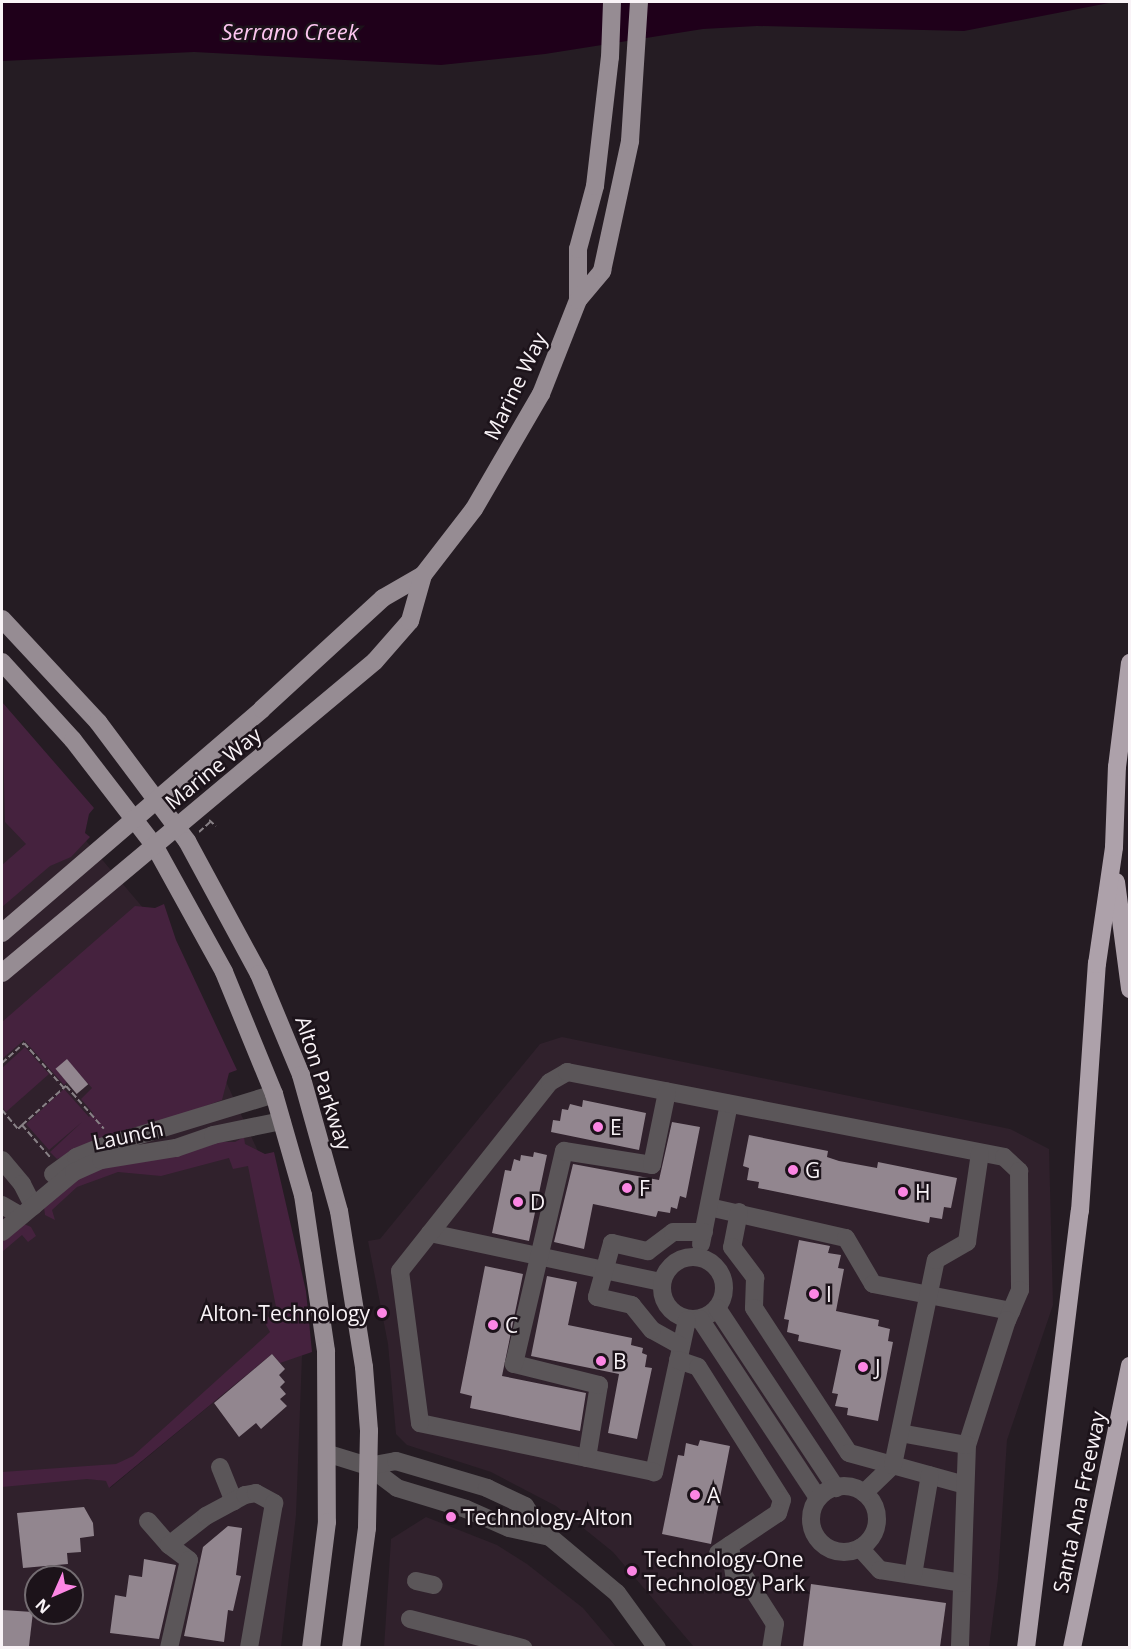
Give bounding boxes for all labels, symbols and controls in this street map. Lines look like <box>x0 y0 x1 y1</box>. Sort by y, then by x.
water label: Serrano Creek <box>222 19 358 45</box>
street label: Marine Way <box>478 328 552 444</box>
street label: Marine Way <box>160 722 266 814</box>
street label: Alton Parkway <box>290 1013 358 1153</box>
place label: E <box>610 1114 622 1140</box>
street label: Launch <box>90 1115 166 1155</box>
marker: E <box>591 1120 605 1134</box>
place label: G <box>805 1157 820 1183</box>
marker: G <box>786 1163 800 1177</box>
place label: F <box>639 1175 650 1201</box>
place label: H <box>915 1179 930 1205</box>
marker: F <box>620 1181 634 1195</box>
marker: H <box>896 1185 910 1199</box>
place label: D <box>530 1189 545 1215</box>
marker: D <box>511 1195 525 1209</box>
place label: I <box>826 1281 832 1307</box>
marker: I <box>807 1287 821 1301</box>
place label: Alton-Technology <box>200 1300 370 1326</box>
marker: Alton-Technology <box>375 1306 389 1320</box>
place label: C <box>505 1312 518 1338</box>
marker: C <box>486 1318 500 1332</box>
place label: B <box>613 1348 627 1374</box>
marker: B <box>594 1354 608 1368</box>
place label: J <box>875 1354 881 1380</box>
marker: J <box>856 1360 870 1374</box>
street label: Santa Ana Freeway <box>1047 1409 1111 1595</box>
place label: A <box>707 1482 720 1508</box>
marker: A <box>688 1488 702 1502</box>
place label: Technology-Alton <box>463 1504 633 1530</box>
marker: Technology-Alton <box>444 1510 458 1524</box>
place label: Technology-One Technology Park <box>644 1546 805 1596</box>
marker: Technology-One Technology Park <box>625 1564 639 1578</box>
north arrow <box>24 1565 84 1625</box>
text: N <box>30 1594 55 1619</box>

